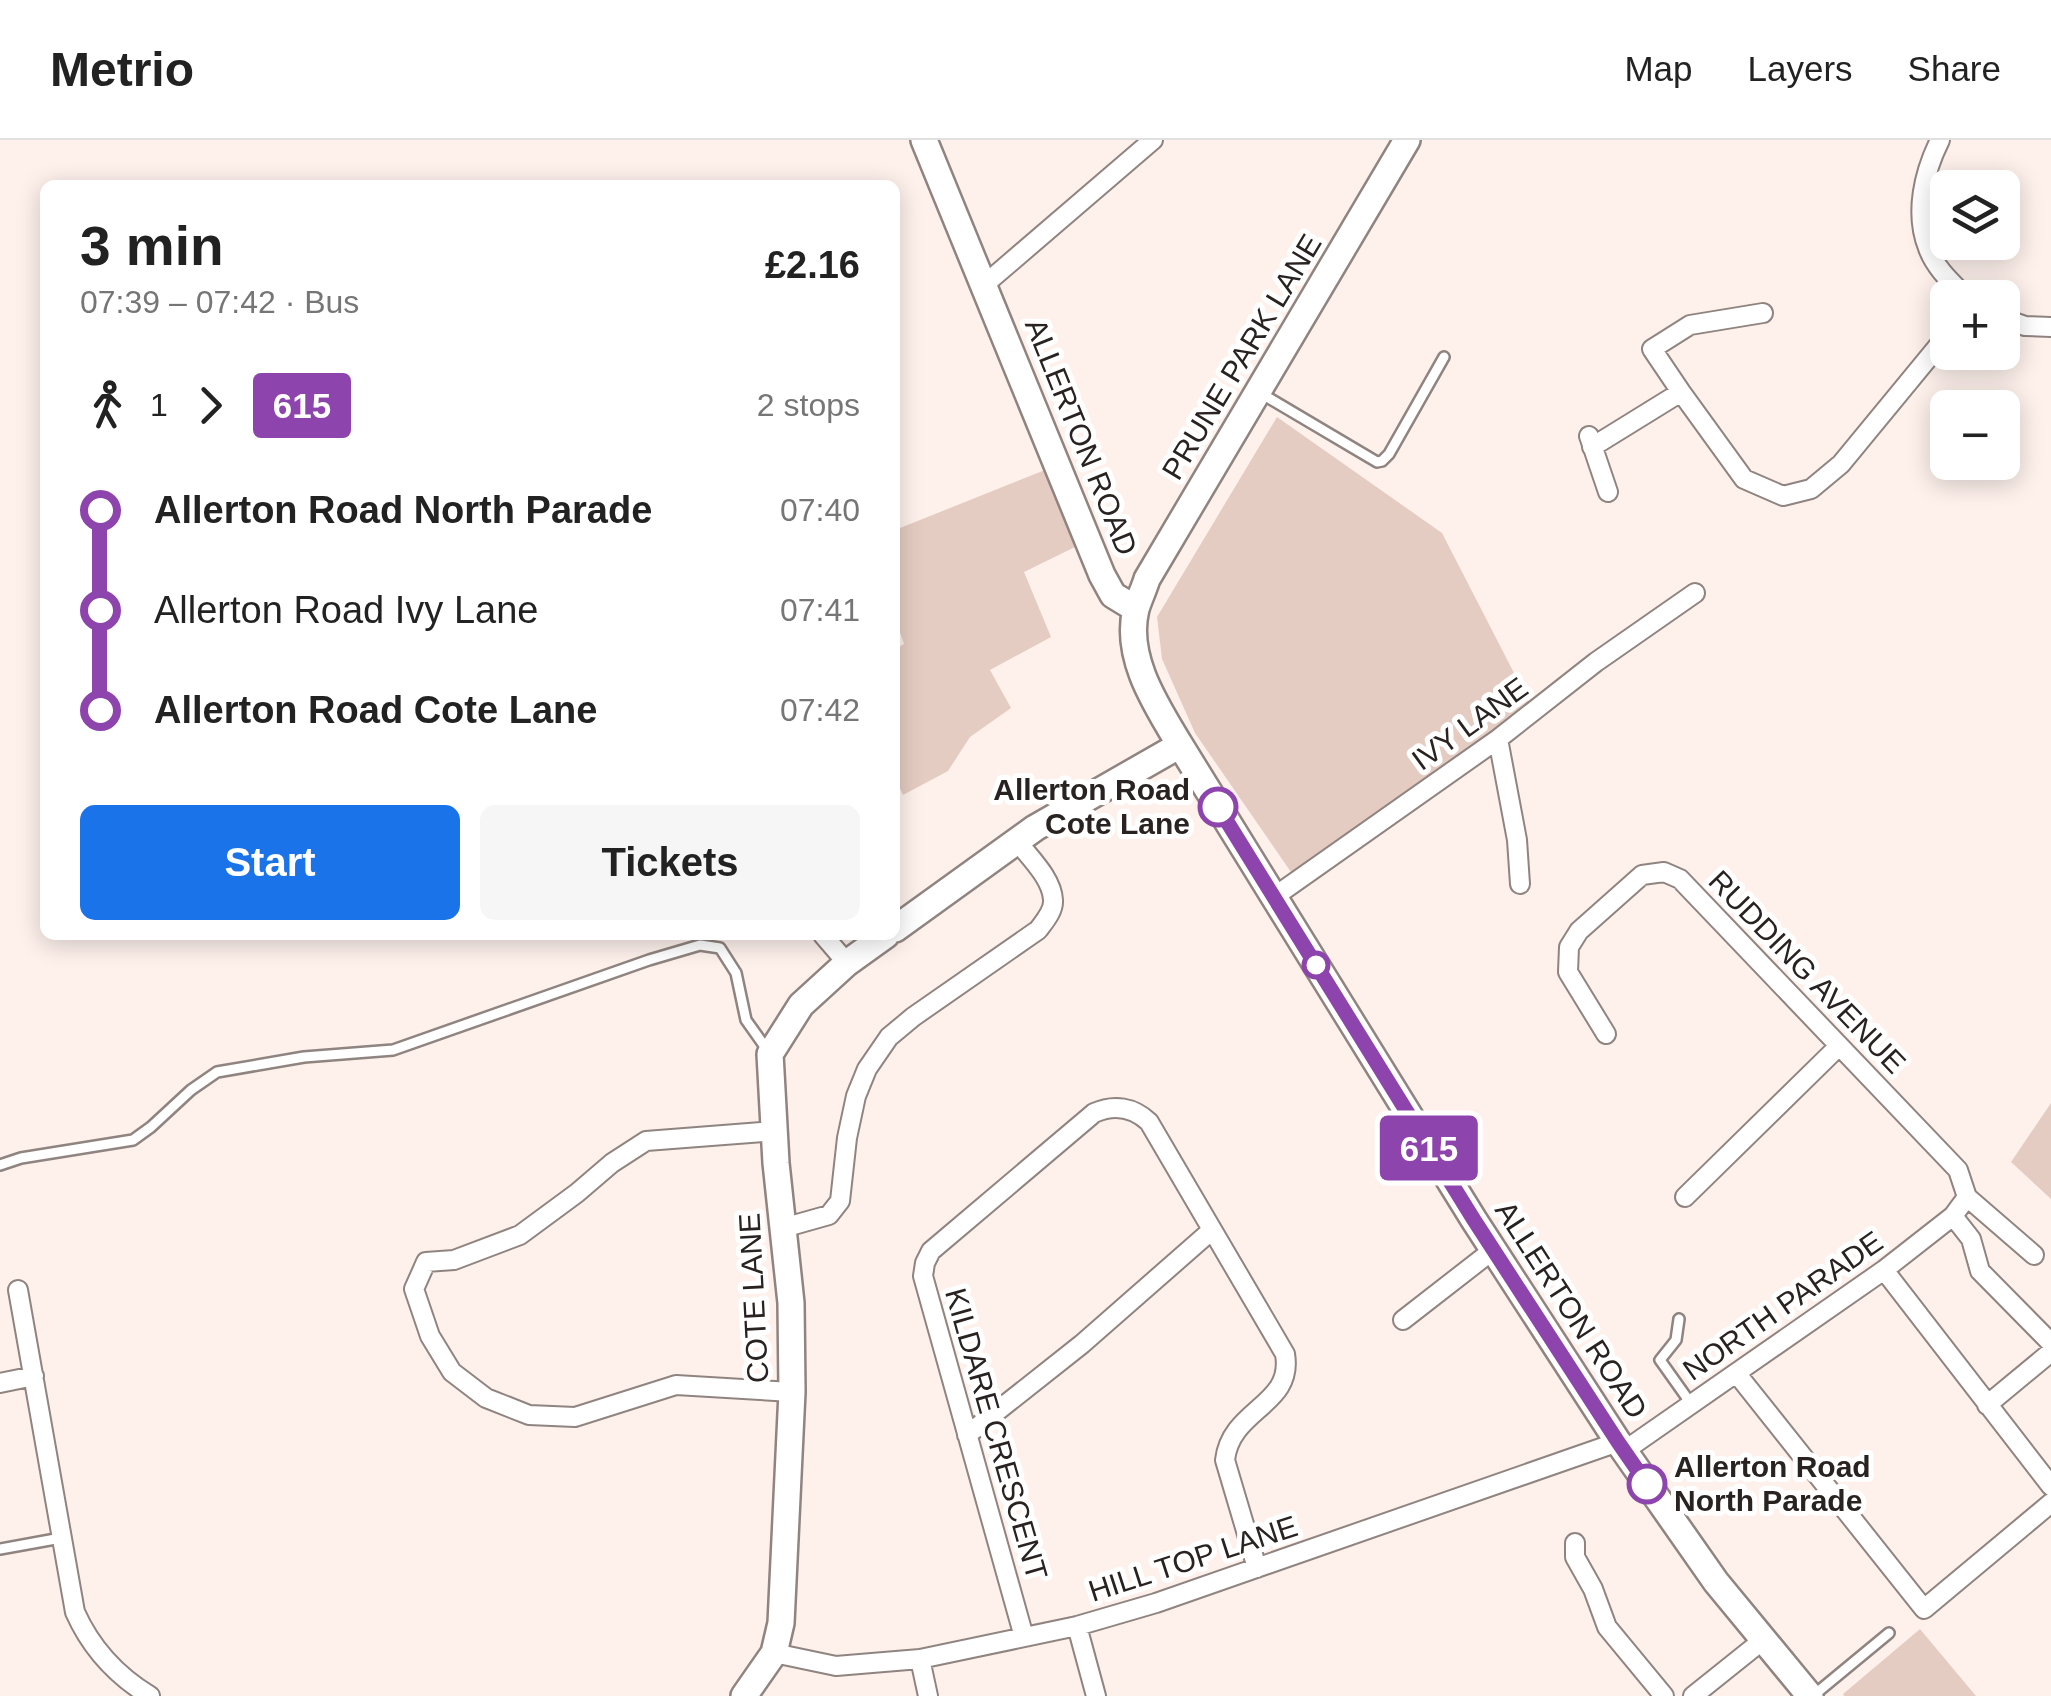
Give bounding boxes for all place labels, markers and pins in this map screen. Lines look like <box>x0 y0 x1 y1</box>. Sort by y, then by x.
place label: Allerton Road Cote Lane <box>993 773 1190 840</box>
marker: Allerton Road Cote Lane <box>1199 788 1237 826</box>
unlabelled marker <box>1303 952 1329 978</box>
place label: Allerton Road North Parade <box>1674 1450 1871 1517</box>
marker: Allerton Road North Parade <box>1628 1465 1666 1503</box>

